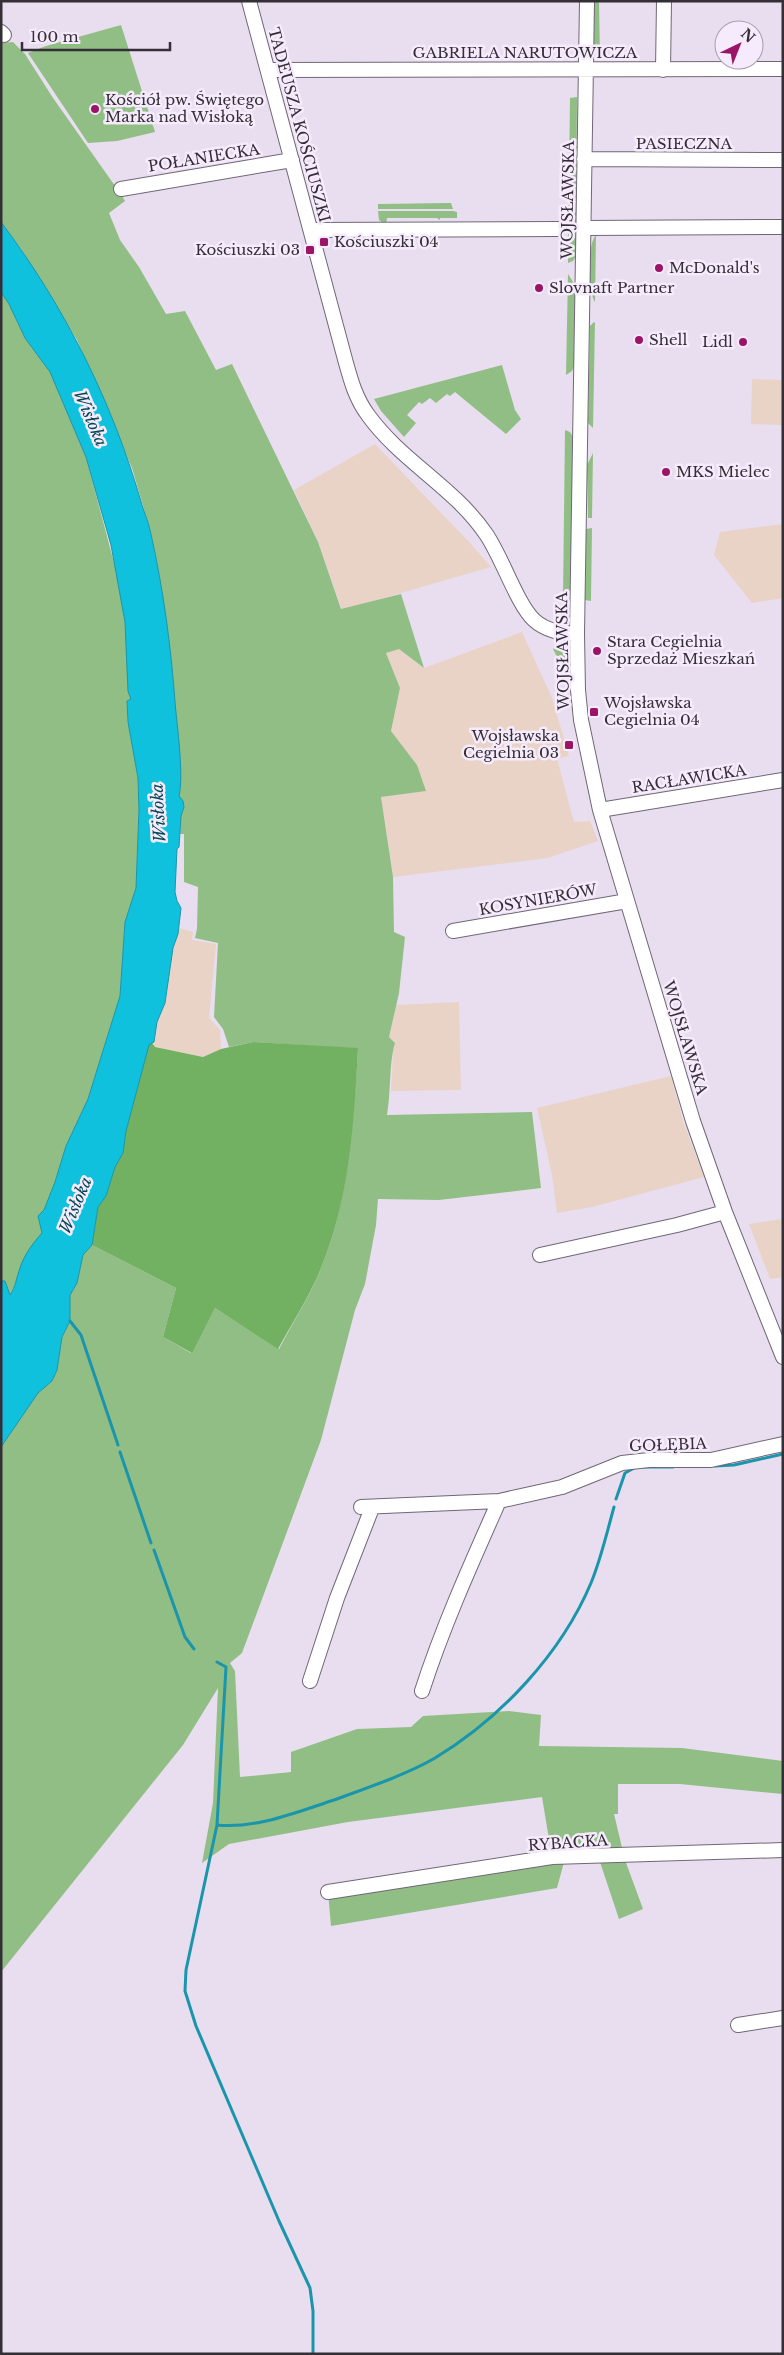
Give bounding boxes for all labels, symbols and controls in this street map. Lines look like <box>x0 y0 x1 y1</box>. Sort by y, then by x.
scale bar <box>22 20 170 52</box>
north arrow <box>714 20 764 70</box>
text: N <box>737 24 759 47</box>
street label: TADEUSZA KOŚCIUSZKI <box>264 25 335 224</box>
text: 100 m <box>30 27 79 46</box>
street label: GABRIELA NARUTOWICZA <box>413 43 638 62</box>
place label: Kościół pw. Świętego Marka nad Wisłoką <box>105 90 264 126</box>
marker: Kościół pw. Świętego Marka nad Wisłoką <box>89 103 101 115</box>
street label: PASIECZNA <box>636 134 733 153</box>
street label: POŁANIECKA <box>147 139 261 176</box>
street label: WOJSŁAWSKA <box>557 140 578 260</box>
place label: Kościuszki 04 <box>334 232 438 251</box>
marker: Kościuszki 04 <box>318 236 330 248</box>
place label: Kościuszki 03 <box>195 240 300 259</box>
marker: Kościuszki 03 <box>304 244 316 256</box>
place label: McDonald's <box>669 258 760 277</box>
marker: McDonald's <box>653 262 665 274</box>
place label: Slovnaft Partner <box>549 278 675 297</box>
marker: Slovnaft Partner <box>533 282 545 294</box>
place label: Shell <box>649 330 687 349</box>
place label: Lidl <box>702 332 733 351</box>
marker: Shell <box>633 334 645 346</box>
marker: Lidl <box>737 336 749 348</box>
water label: Wisłoka <box>70 387 112 449</box>
place label: MKS Mielec <box>676 462 770 481</box>
marker: MKS Mielec <box>660 466 672 478</box>
street label: WOJSŁAWSKA <box>552 591 573 711</box>
place label: Stara Cegielnia Sprzedaż Mieszkań <box>607 632 755 668</box>
marker: Stara Cegielnia Sprzedaż Mieszkań <box>591 645 603 657</box>
place label: Wojsławska Cegielnia 04 <box>603 693 700 729</box>
marker: Wojsławska Cegielnia 04 <box>588 706 600 718</box>
place label: Wojsławska Cegielnia 03 <box>463 726 560 762</box>
marker: Wojsławska Cegielnia 03 <box>563 739 575 751</box>
street label: RACŁAWICKA <box>630 760 748 797</box>
water label: Wisłoka <box>146 783 170 843</box>
street label: KOSYNIERÓW <box>477 880 599 919</box>
street label: WOJSŁAWSKA <box>659 977 712 1098</box>
water label: Wisłoka <box>54 1174 96 1236</box>
street label: GOŁĘBIA <box>629 1434 708 1455</box>
street label: RYBACKA <box>527 1830 609 1855</box>

